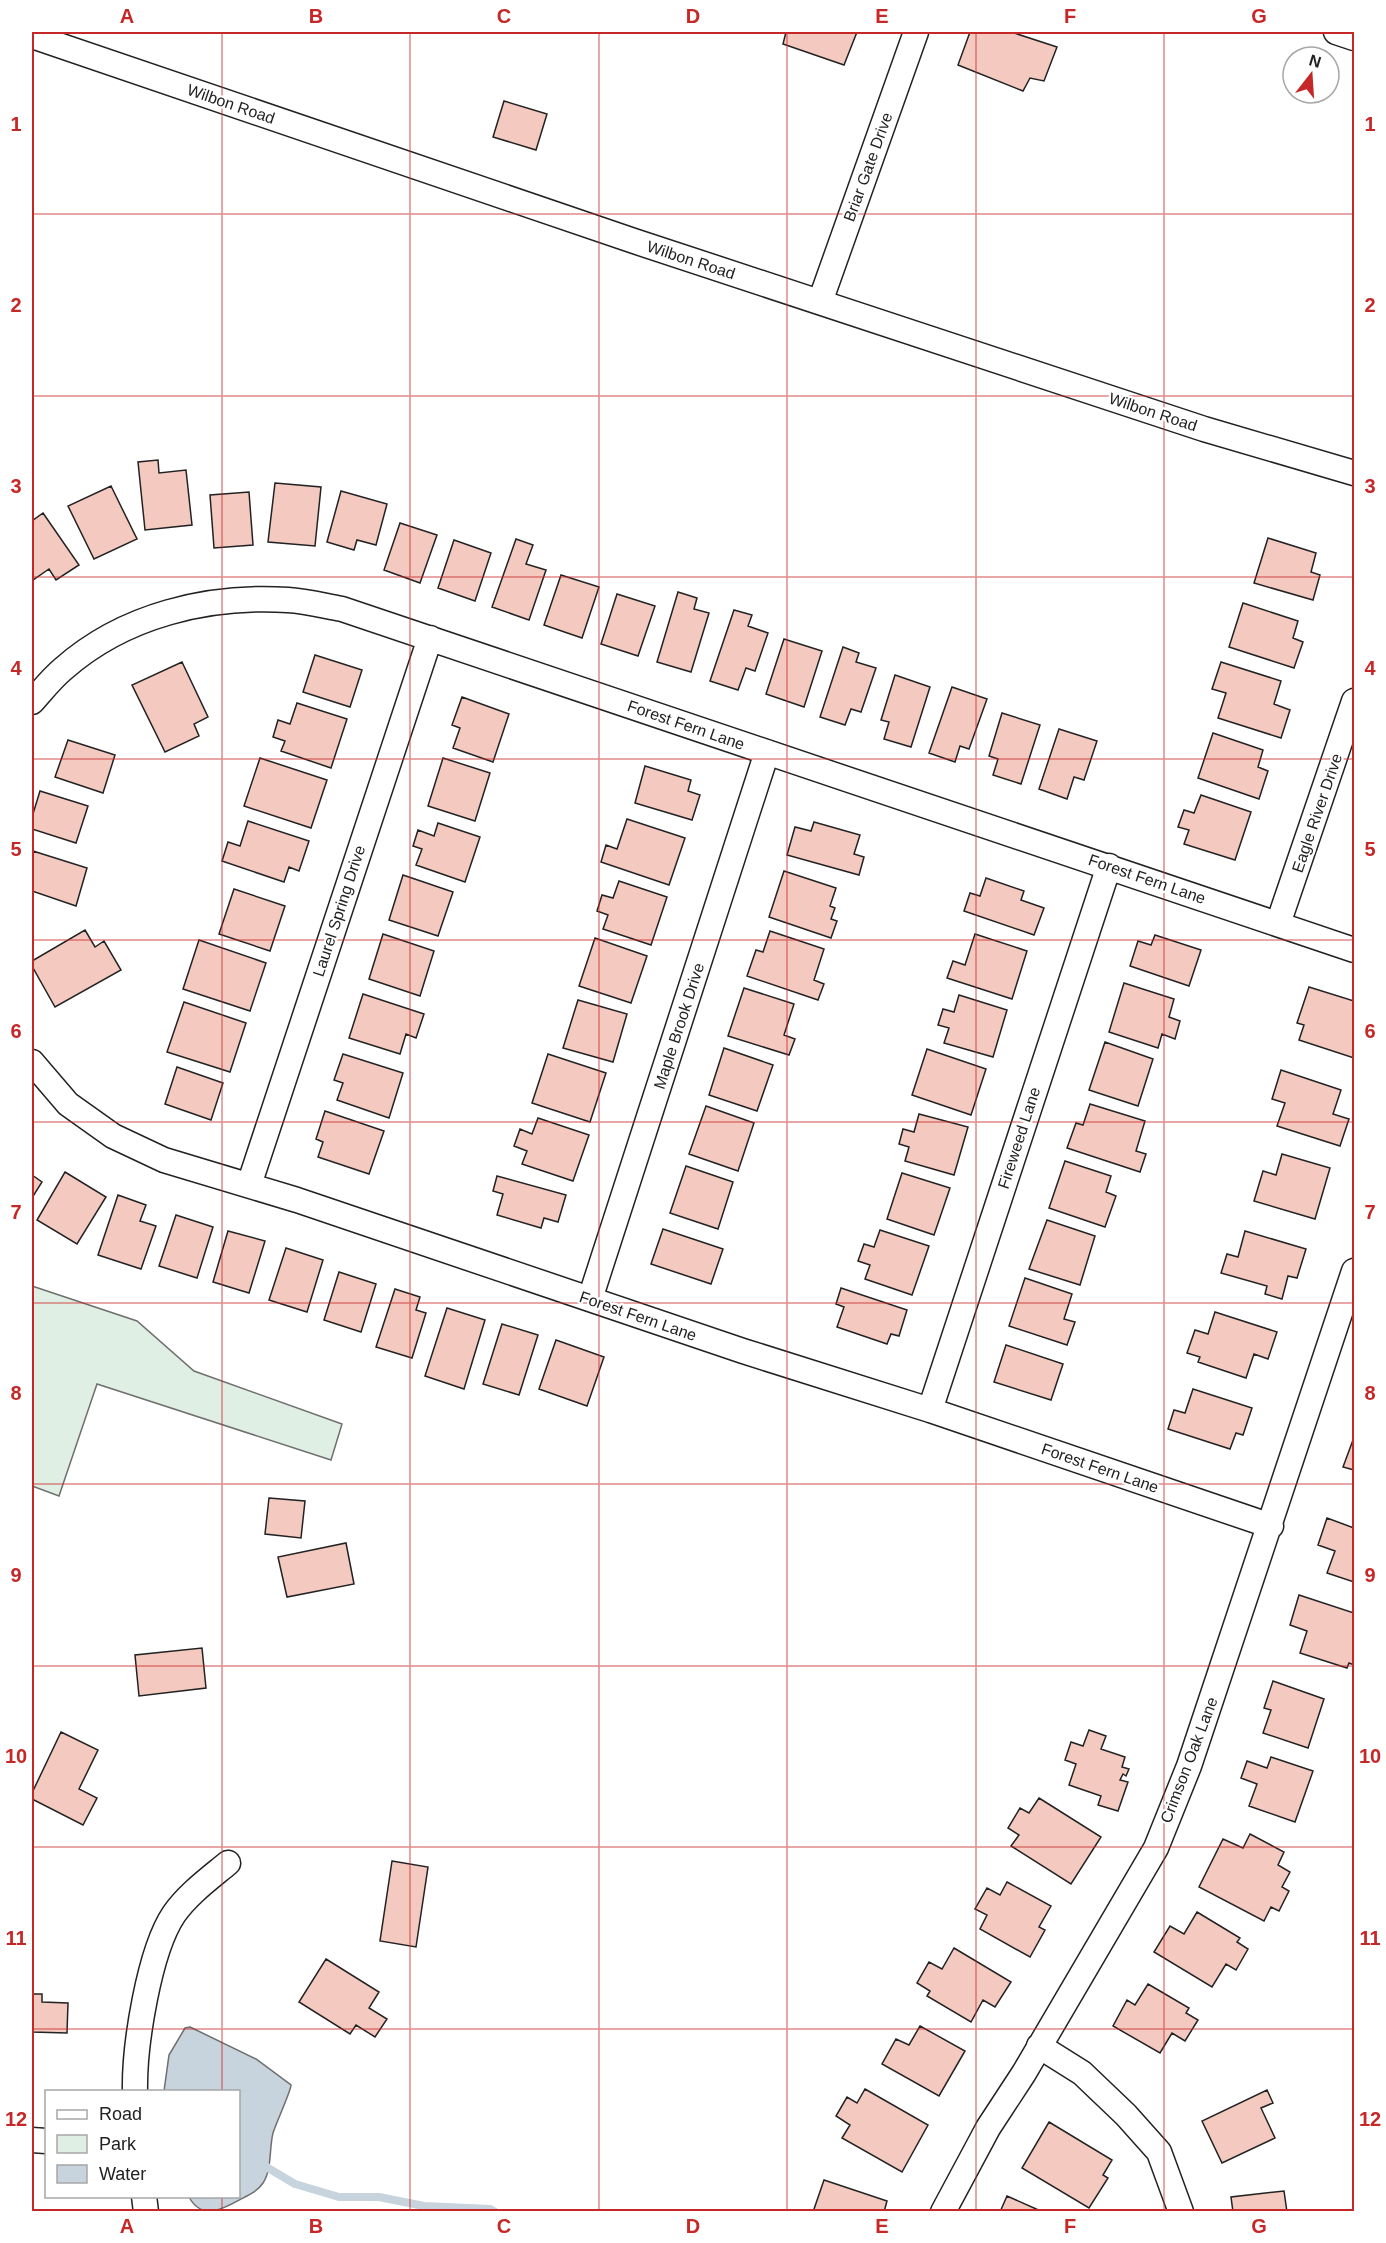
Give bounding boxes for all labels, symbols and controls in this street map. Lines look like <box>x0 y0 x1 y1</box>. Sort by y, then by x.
text: A <box>120 5 134 27</box>
text: B <box>309 5 323 27</box>
text: C <box>497 5 511 27</box>
text: D <box>686 5 700 27</box>
text: E <box>875 5 889 27</box>
text: F <box>1064 5 1076 27</box>
text: G <box>1251 5 1267 27</box>
north arrow <box>1281 45 1341 105</box>
text: N <box>1307 51 1323 71</box>
street label: Wilbon Road <box>185 81 277 127</box>
street label: Briar Gate Drive <box>840 110 896 224</box>
text: 1 <box>10 113 22 135</box>
text: 1 <box>1364 113 1376 135</box>
street label: Wilbon Road <box>645 238 737 282</box>
text: 2 <box>10 294 22 316</box>
text: 2 <box>1364 294 1376 316</box>
street label: Wilbon Road <box>1107 390 1199 434</box>
text: 3 <box>10 475 22 497</box>
text: 3 <box>1364 475 1376 497</box>
text: 4 <box>10 657 22 679</box>
text: 4 <box>1364 657 1376 679</box>
street label: Forest Fern Lane <box>625 697 747 753</box>
street label: Eagle River Drive <box>1289 751 1345 875</box>
text: 5 <box>10 838 22 860</box>
text: 5 <box>1364 838 1376 860</box>
street label: Laurel Spring Drive <box>310 843 368 979</box>
street label: Forest Fern Lane <box>1086 851 1208 907</box>
street label: Maple Brook Drive <box>651 961 707 1091</box>
text: 6 <box>10 1020 22 1042</box>
text: 6 <box>1364 1020 1376 1042</box>
street label: Fireweed Lane <box>995 1085 1043 1191</box>
text: 7 <box>10 1201 22 1223</box>
text: 7 <box>1364 1201 1376 1223</box>
street label: Forest Fern Lane <box>577 1288 699 1344</box>
text: 8 <box>10 1382 22 1404</box>
text: 8 <box>1364 1382 1376 1404</box>
street label: Forest Fern Lane <box>1039 1440 1161 1496</box>
text: 9 <box>10 1564 22 1586</box>
text: 9 <box>1364 1564 1376 1586</box>
street label: Crimson Oak Lane <box>1157 1695 1221 1825</box>
text: 10 <box>5 1745 27 1767</box>
text: 10 <box>1359 1745 1381 1767</box>
text: 11 <box>5 1927 27 1949</box>
text: 11 <box>1359 1927 1381 1949</box>
legend <box>45 2090 240 2198</box>
text: Road <box>99 2104 142 2124</box>
text: 12 <box>5 2108 27 2130</box>
text: 12 <box>1359 2108 1381 2130</box>
text: Park <box>99 2134 137 2154</box>
text: Water <box>99 2164 146 2184</box>
text: A <box>120 2215 134 2237</box>
text: B <box>309 2215 323 2237</box>
text: C <box>497 2215 511 2237</box>
text: D <box>686 2215 700 2237</box>
text: E <box>875 2215 889 2237</box>
text: F <box>1064 2215 1076 2237</box>
text: G <box>1251 2215 1267 2237</box>

